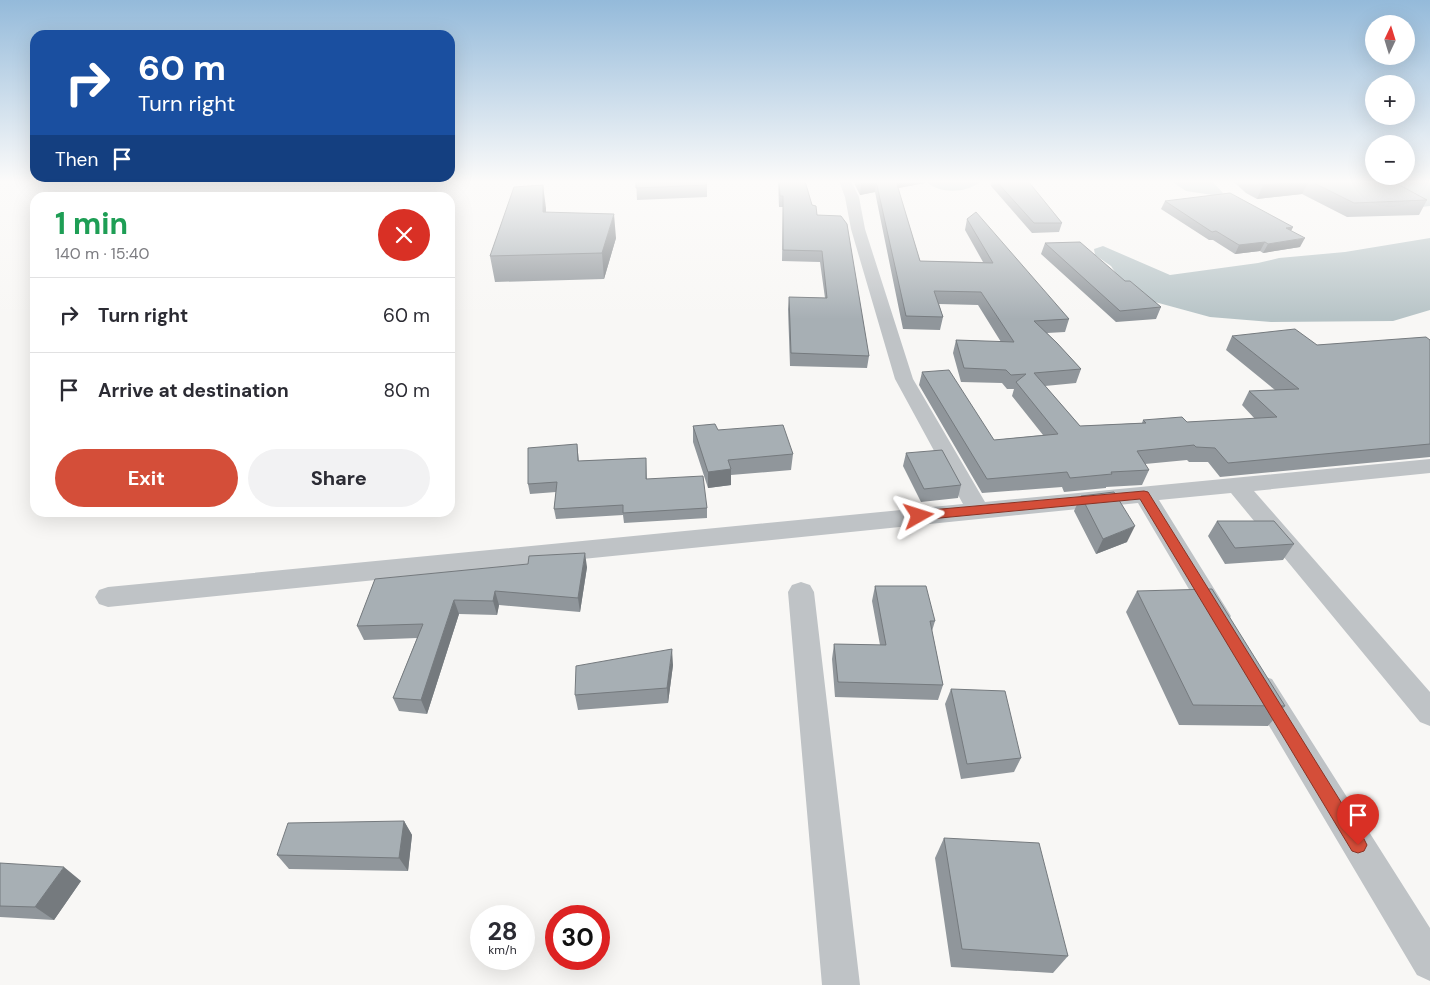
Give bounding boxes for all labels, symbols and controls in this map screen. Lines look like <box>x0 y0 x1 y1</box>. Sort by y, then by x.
north arrow <box>1365 15 1415 65</box>
map controls <box>1365 15 1415 185</box>
text: 60 m <box>138 45 226 91</box>
icon: right <box>55 50 120 115</box>
button: + <box>1365 75 1415 125</box>
text: Turn right <box>138 89 235 118</box>
button: − <box>1365 135 1415 185</box>
icon: arrive <box>108 145 136 173</box>
text: Then <box>55 147 98 172</box>
text: 1 min <box>55 204 128 243</box>
button: close <box>378 209 430 261</box>
text: 140 m · 15:40 <box>55 243 149 264</box>
icon: right <box>55 301 83 329</box>
text: Turn right <box>98 303 188 328</box>
text: 60 m <box>383 303 430 328</box>
icon: arrive <box>55 376 83 404</box>
text: Arrive at destination <box>98 378 289 403</box>
text: 80 m <box>383 378 430 403</box>
button: Exit <box>55 449 238 507</box>
button: Share <box>248 449 430 507</box>
position arrow <box>892 489 944 541</box>
pin <box>1337 794 1379 845</box>
icon: arrive <box>1344 801 1372 829</box>
speed limit sign: 30 <box>545 905 610 970</box>
text: 28 <box>487 915 518 948</box>
text: km/h <box>488 942 517 958</box>

